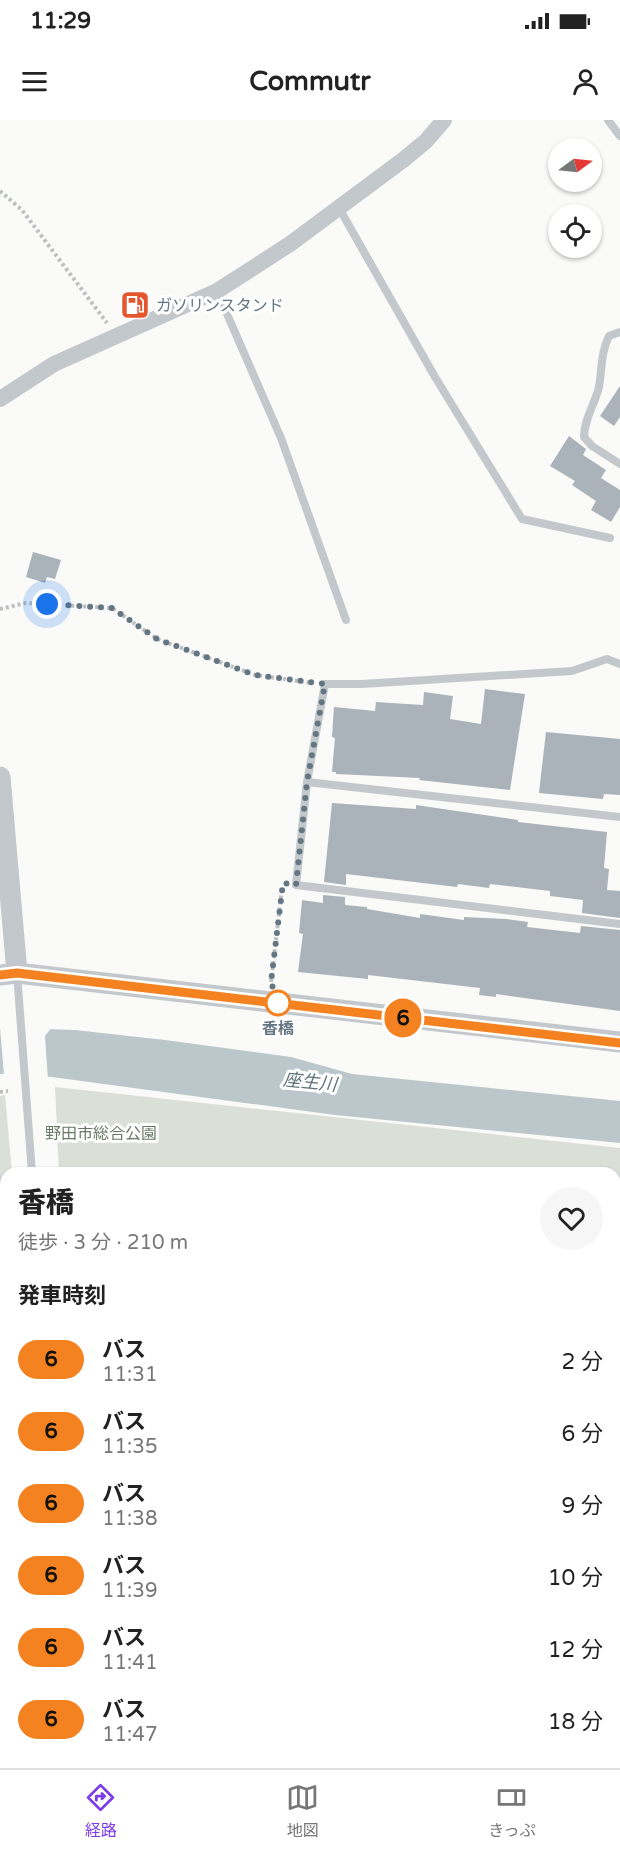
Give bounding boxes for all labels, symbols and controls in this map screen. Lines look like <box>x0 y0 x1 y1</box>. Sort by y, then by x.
text: 11:29 <box>30 8 91 34</box>
icon: menu <box>18 65 51 98</box>
text: Commutr <box>249 65 371 98</box>
icon: person <box>569 65 602 98</box>
north arrow <box>548 138 602 192</box>
map controls <box>548 138 602 258</box>
button: locate <box>548 204 602 258</box>
fuel station icon: ガソリンスタンド <box>119 289 151 321</box>
place label: ガソリンスタンド <box>156 296 284 316</box>
your location <box>32 589 62 619</box>
marker: 香橋 <box>265 990 291 1016</box>
line badge: 6 <box>384 998 422 1038</box>
text: 6 <box>396 1006 410 1031</box>
place label: 香橋 <box>262 1019 294 1039</box>
water label: 座生川 <box>282 1068 340 1096</box>
park label: 野田市総合公園 <box>45 1124 157 1144</box>
text: 香橋 <box>18 1186 74 1220</box>
button: heart <box>540 1187 603 1250</box>
text: 徒歩 · 3 分 · 210 m <box>18 1231 188 1255</box>
text: 発車時刻 <box>18 1283 106 1309</box>
text: バス <box>102 1337 146 1363</box>
text: 6 <box>44 1347 58 1372</box>
text: 2 分 <box>561 1349 603 1375</box>
text: 11:31 <box>102 1363 157 1387</box>
text: バス <box>102 1409 146 1435</box>
text: 6 <box>44 1419 58 1444</box>
text: 6 分 <box>561 1421 603 1447</box>
text: 11:35 <box>102 1435 157 1459</box>
text: バス <box>102 1481 146 1507</box>
text: 6 <box>44 1491 58 1516</box>
text: 9 分 <box>561 1493 603 1519</box>
text: 11:38 <box>102 1507 157 1531</box>
text: バス <box>102 1553 146 1579</box>
text: 6 <box>44 1563 58 1588</box>
text: 10 分 <box>548 1565 603 1591</box>
text: 11:39 <box>102 1579 157 1603</box>
text: バス <box>102 1625 146 1651</box>
text: 6 <box>44 1635 58 1660</box>
text: 12 分 <box>548 1637 603 1663</box>
text: 11:41 <box>102 1651 157 1675</box>
text: バス <box>102 1697 146 1723</box>
text: 6 <box>44 1707 58 1732</box>
text: 18 分 <box>548 1709 603 1735</box>
text: 11:47 <box>102 1723 157 1747</box>
tab: 経路 <box>84 1781 117 1841</box>
tab: 地図 <box>286 1781 319 1841</box>
tab: きっぷ <box>488 1781 536 1841</box>

